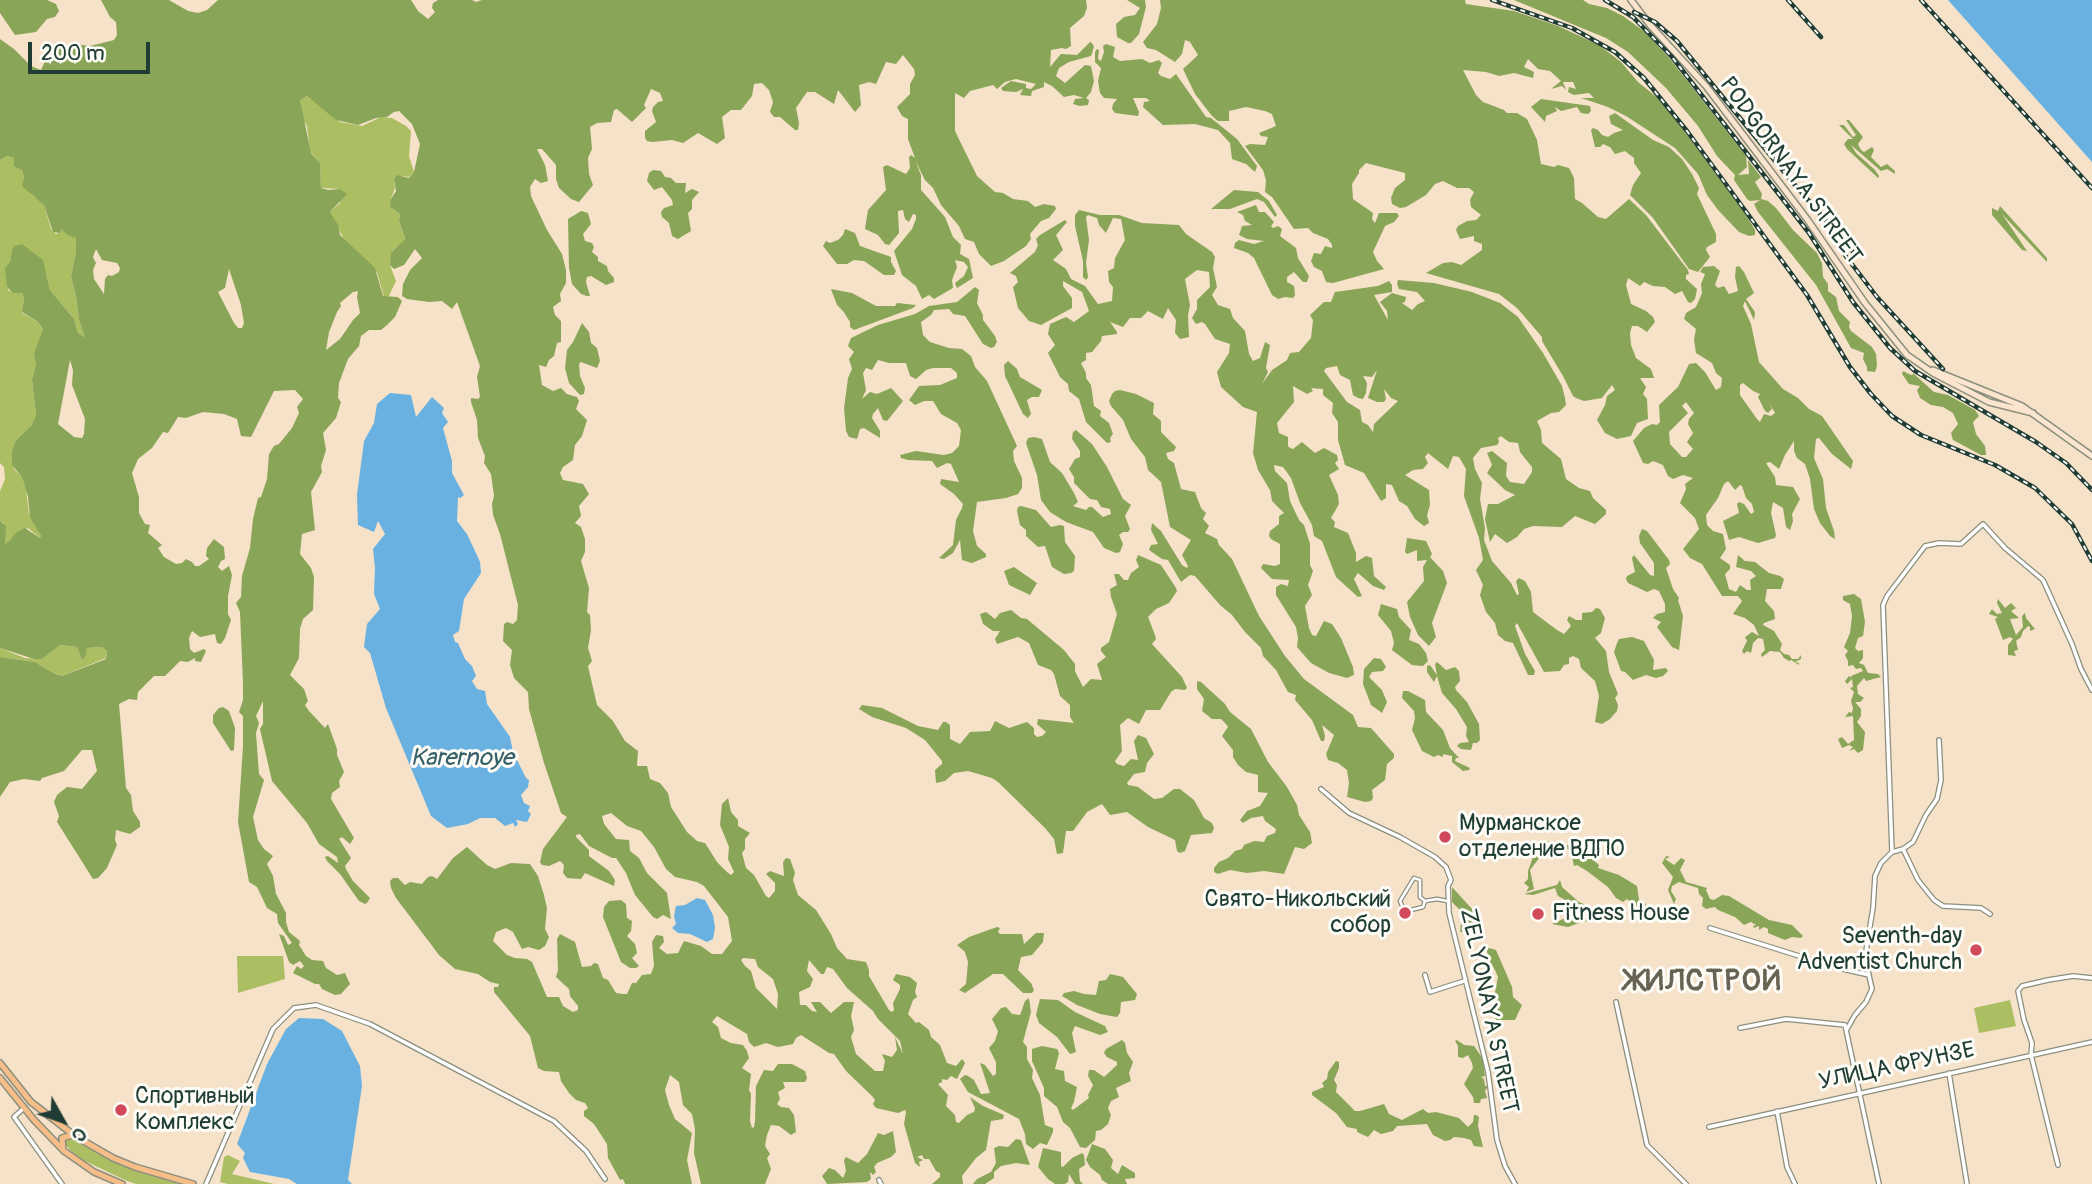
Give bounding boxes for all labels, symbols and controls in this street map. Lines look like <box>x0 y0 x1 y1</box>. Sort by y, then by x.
scale bar <box>32 28 154 72</box>
text: 200 m <box>41 40 105 67</box>
street label: PODGORNAYA STREET <box>1713 72 1867 270</box>
water label: Karernoye <box>411 745 513 773</box>
place label: Мурманское отделение ВДПО <box>1459 810 1625 864</box>
marker: Мурманское отделение ВДПО <box>1437 829 1453 845</box>
place label: Свято-Никольский собор <box>1204 886 1391 940</box>
place label: Fitness House <box>1552 900 1689 928</box>
marker: Свято-Никольский собор <box>1397 905 1413 921</box>
street label: ZELYONAYA STREET <box>1453 906 1523 1116</box>
marker: Fitness House <box>1530 906 1546 922</box>
place label: Seventh-day Adventist Church <box>1797 923 1962 977</box>
marker: Seventh-day Adventist Church <box>1968 942 1984 958</box>
district label: ЖИЛСТРОЙ <box>1626 964 1782 1000</box>
street label: УЛИЦА ФРУНЗЕ <box>1817 1037 1977 1097</box>
place label: Спортивный Комплекс <box>135 1083 254 1137</box>
north arrow <box>28 1086 98 1156</box>
marker: Спортивный Комплекс <box>113 1102 129 1118</box>
text: С <box>66 1122 92 1147</box>

